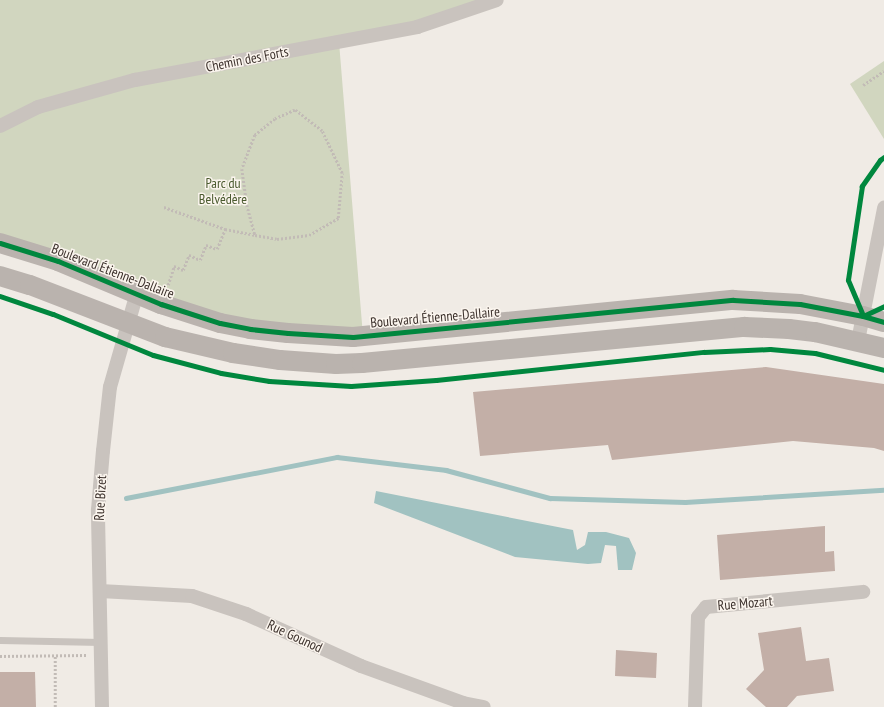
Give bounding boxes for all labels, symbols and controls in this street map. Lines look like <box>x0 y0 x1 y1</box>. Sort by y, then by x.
street label: Chemin des Forts <box>204 43 290 75</box>
park label: Parc du Belvédère <box>199 175 247 208</box>
street label: Boulevard Étienne-Dallaire <box>49 240 177 302</box>
street label: Boulevard Étienne-Dallaire <box>370 303 500 331</box>
street label: Rue Bizet <box>90 475 110 521</box>
street label: Rue Mozart <box>717 592 773 614</box>
street label: Rue Gounod <box>265 616 325 656</box>

